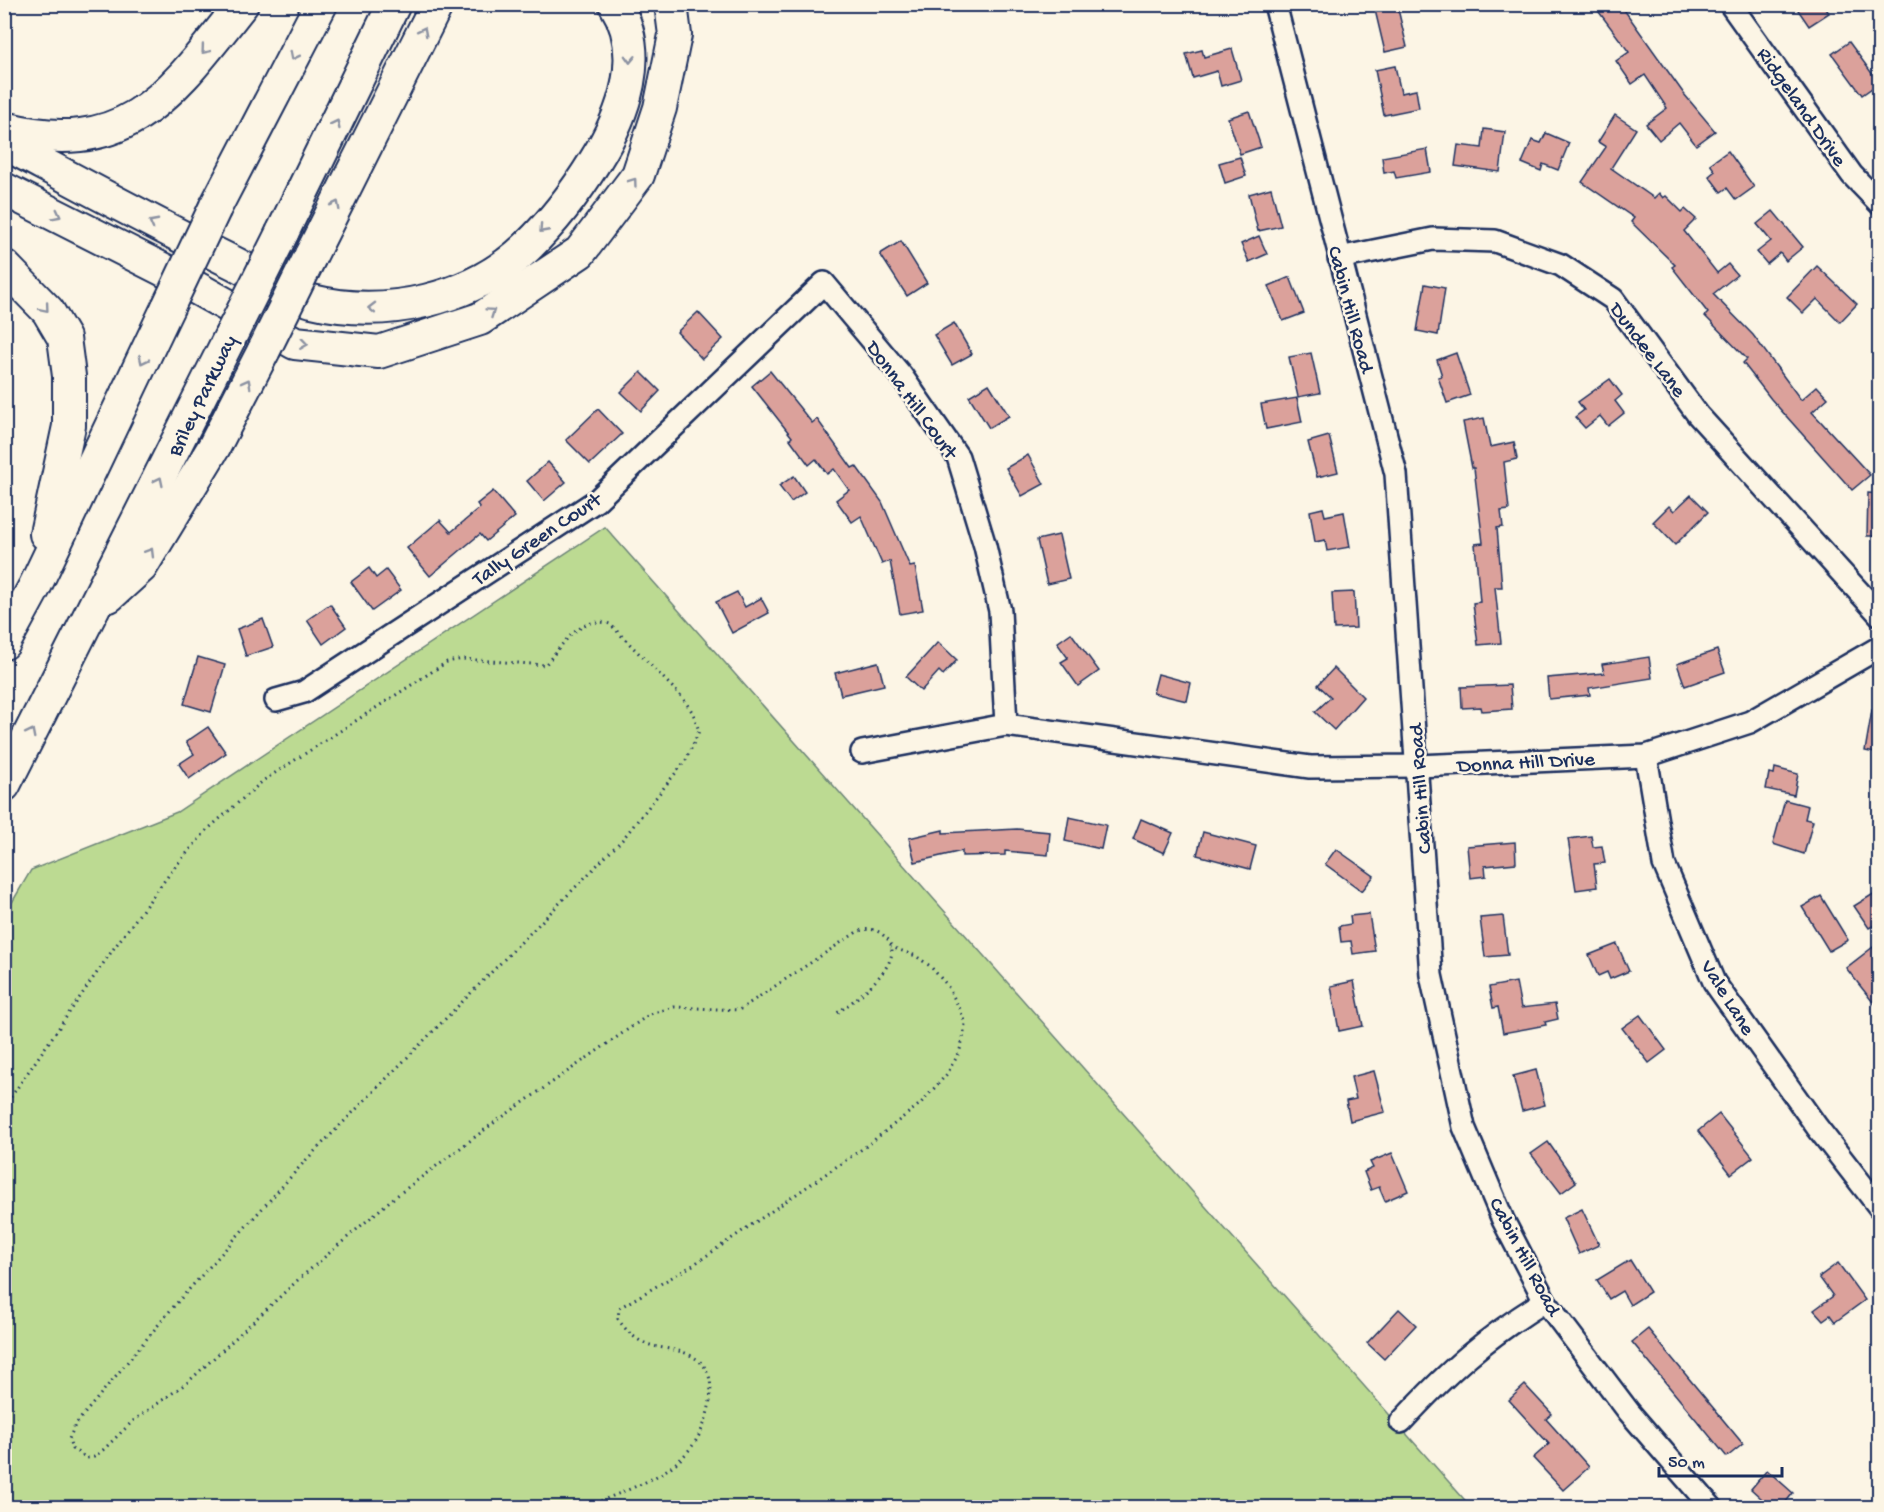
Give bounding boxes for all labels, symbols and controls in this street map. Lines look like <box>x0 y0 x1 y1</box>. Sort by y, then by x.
one-way arrow <box>416 26 428 37</box>
one-way arrow <box>201 43 212 54</box>
street label: Ridgeland Drive <box>1750 44 1851 173</box>
one-way arrow <box>290 50 301 61</box>
one-way arrow <box>624 55 637 64</box>
one-way arrow <box>329 119 341 130</box>
one-way arrow <box>625 178 636 189</box>
one-way arrow <box>328 200 340 211</box>
one-way arrow <box>50 208 61 220</box>
one-way arrow <box>149 219 160 230</box>
one-way arrow <box>539 222 550 233</box>
street label: Cabin Hill Road <box>1320 244 1378 378</box>
street label: Dundee Lane <box>1601 297 1691 405</box>
one-way arrow <box>38 301 49 312</box>
one-way arrow <box>367 302 376 314</box>
one-way arrow <box>484 308 495 319</box>
street label: Briley Parkway <box>164 332 244 462</box>
street label: Donna Hill Court <box>858 335 963 467</box>
one-way arrow <box>299 337 308 349</box>
one-way arrow <box>139 354 151 365</box>
one-way arrow <box>240 379 251 389</box>
one-way arrow <box>151 477 163 488</box>
street label: Tally Green Court <box>468 487 609 594</box>
one-way arrow <box>142 548 154 558</box>
street label: Cabin Hill Road <box>1405 721 1440 855</box>
one-way arrow <box>24 728 35 739</box>
street label: Donna Hill Drive <box>1455 748 1597 781</box>
street label: Vale Lane <box>1693 956 1759 1042</box>
street label: Cabin Hill Road <box>1481 1194 1565 1323</box>
scale bar <box>1659 1440 1782 1478</box>
text: 50 m <box>1668 1453 1705 1474</box>

